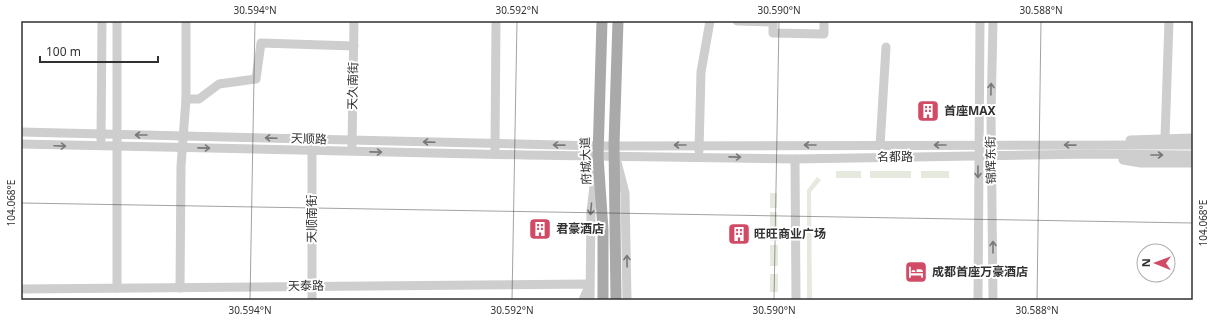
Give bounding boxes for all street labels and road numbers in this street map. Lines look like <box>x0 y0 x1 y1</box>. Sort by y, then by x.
street label: 天久南街 <box>344 62 361 110</box>
street label: 天顺路 <box>291 129 327 148</box>
street label: 锦辉东街 <box>982 136 999 184</box>
street label: 府城大道 <box>576 137 595 185</box>
street label: 名都路 <box>877 148 913 165</box>
street label: 天顺南街 <box>303 195 320 243</box>
street label: 天泰路 <box>288 277 324 294</box>

